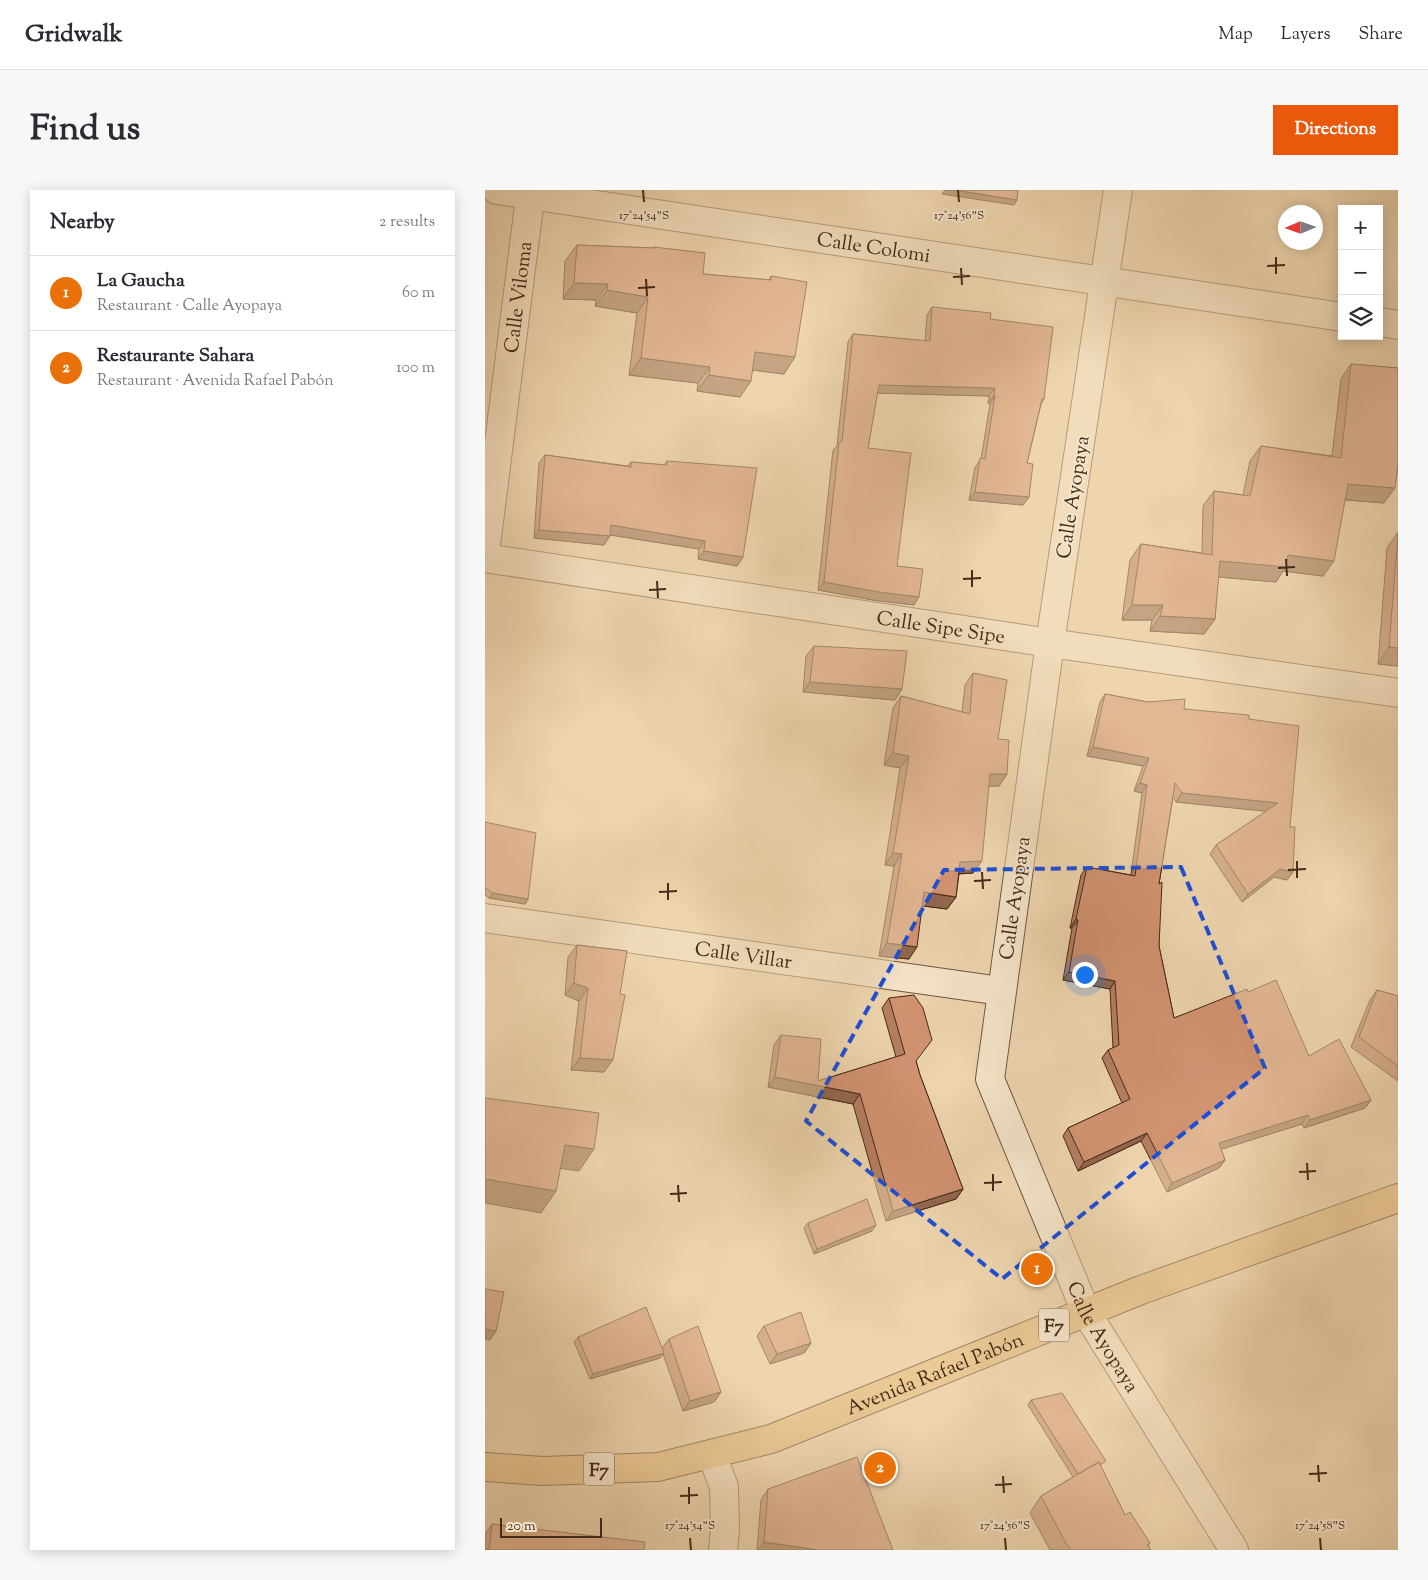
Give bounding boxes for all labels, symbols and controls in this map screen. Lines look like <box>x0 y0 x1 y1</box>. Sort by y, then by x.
text: Gridwalk <box>25 18 123 52</box>
text: Map <box>1218 22 1253 48</box>
text: Layers <box>1281 22 1331 48</box>
text: Share <box>1359 22 1403 48</box>
text: Find us <box>30 105 140 156</box>
button: Directions <box>1273 105 1398 155</box>
north arrow <box>1278 205 1323 250</box>
map controls <box>1338 205 1383 340</box>
button: + <box>1338 205 1383 250</box>
text: 17°24'54"S <box>619 207 669 225</box>
text: 17°24'56"S <box>934 207 984 225</box>
text: Nearby <box>50 208 115 238</box>
text: 2 results <box>379 211 435 234</box>
street label: Calle Colomi <box>815 226 933 272</box>
street label: Calle Viloma <box>498 240 541 355</box>
button: − <box>1338 250 1383 295</box>
text: La Gaucha <box>97 268 185 295</box>
text: 1 <box>63 282 69 305</box>
text: 60 m <box>402 282 435 305</box>
text: Restaurant · Calle Ayopaya <box>97 295 282 318</box>
button: layers <box>1338 295 1383 340</box>
text: Restaurante Sahara <box>97 343 254 370</box>
text: 2 <box>62 357 70 380</box>
text: 100 m <box>396 357 435 380</box>
text: Restaurant · Avenida Rafael Pabón <box>97 370 334 393</box>
street label: Calle Ayopaya <box>1050 434 1099 561</box>
street label: Calle Sipe Sipe <box>874 605 1007 653</box>
street label: Calle Ayopaya <box>993 835 1039 962</box>
street label: Calle Villar <box>693 936 794 978</box>
your location <box>1072 962 1098 988</box>
pin: 1 <box>1021 1250 1053 1288</box>
street label: Calle Ayopaya <box>1058 1277 1145 1399</box>
road number: F7 <box>1039 1308 1069 1342</box>
street label: Avenida Rafael Pabón <box>842 1327 1029 1424</box>
pin: 2 <box>864 1449 896 1487</box>
road number: F7 <box>584 1452 614 1486</box>
scale bar <box>500 1515 603 1538</box>
text: 20 m <box>507 1517 536 1537</box>
text: 17°24'54"S <box>665 1517 715 1535</box>
text: 17°24'56"S <box>980 1517 1030 1535</box>
text: 17°24'58"S <box>1295 1517 1345 1535</box>

